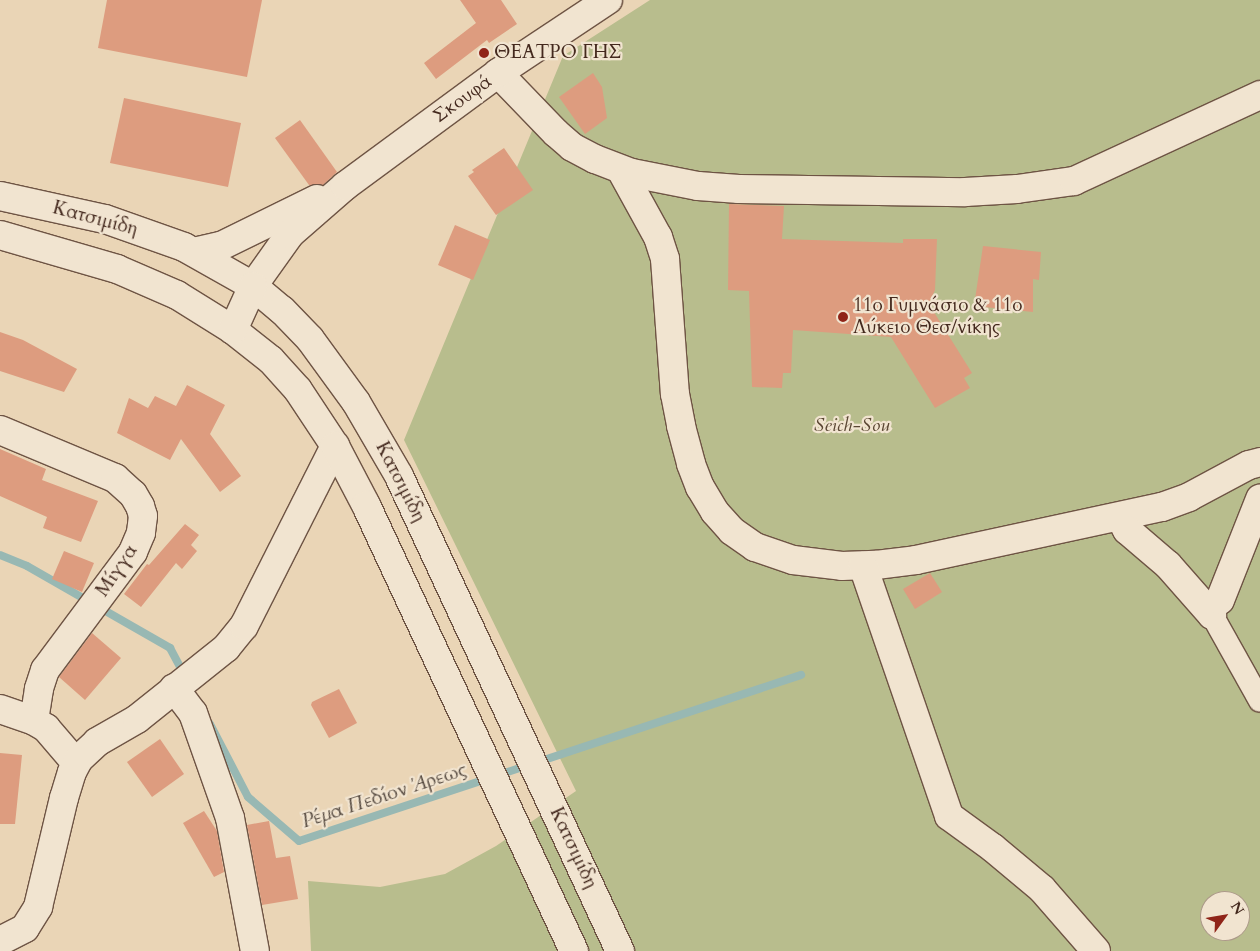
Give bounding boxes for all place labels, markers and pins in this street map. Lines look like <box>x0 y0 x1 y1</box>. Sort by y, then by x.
place label: ΘΕΑΤΡΟ ΓΗΣ <box>494 42 621 64</box>
marker: ΘΕΑΤΡΟ ΓΗΣ <box>478 47 490 59</box>
place label: 11ο Γυμνάσιο & 11ο Λύκειο Θεσ/νίκης <box>853 295 1022 339</box>
marker: 11ο Γυμνάσιο & 11ο Λύκειο Θεσ/νίκης <box>837 311 849 323</box>

